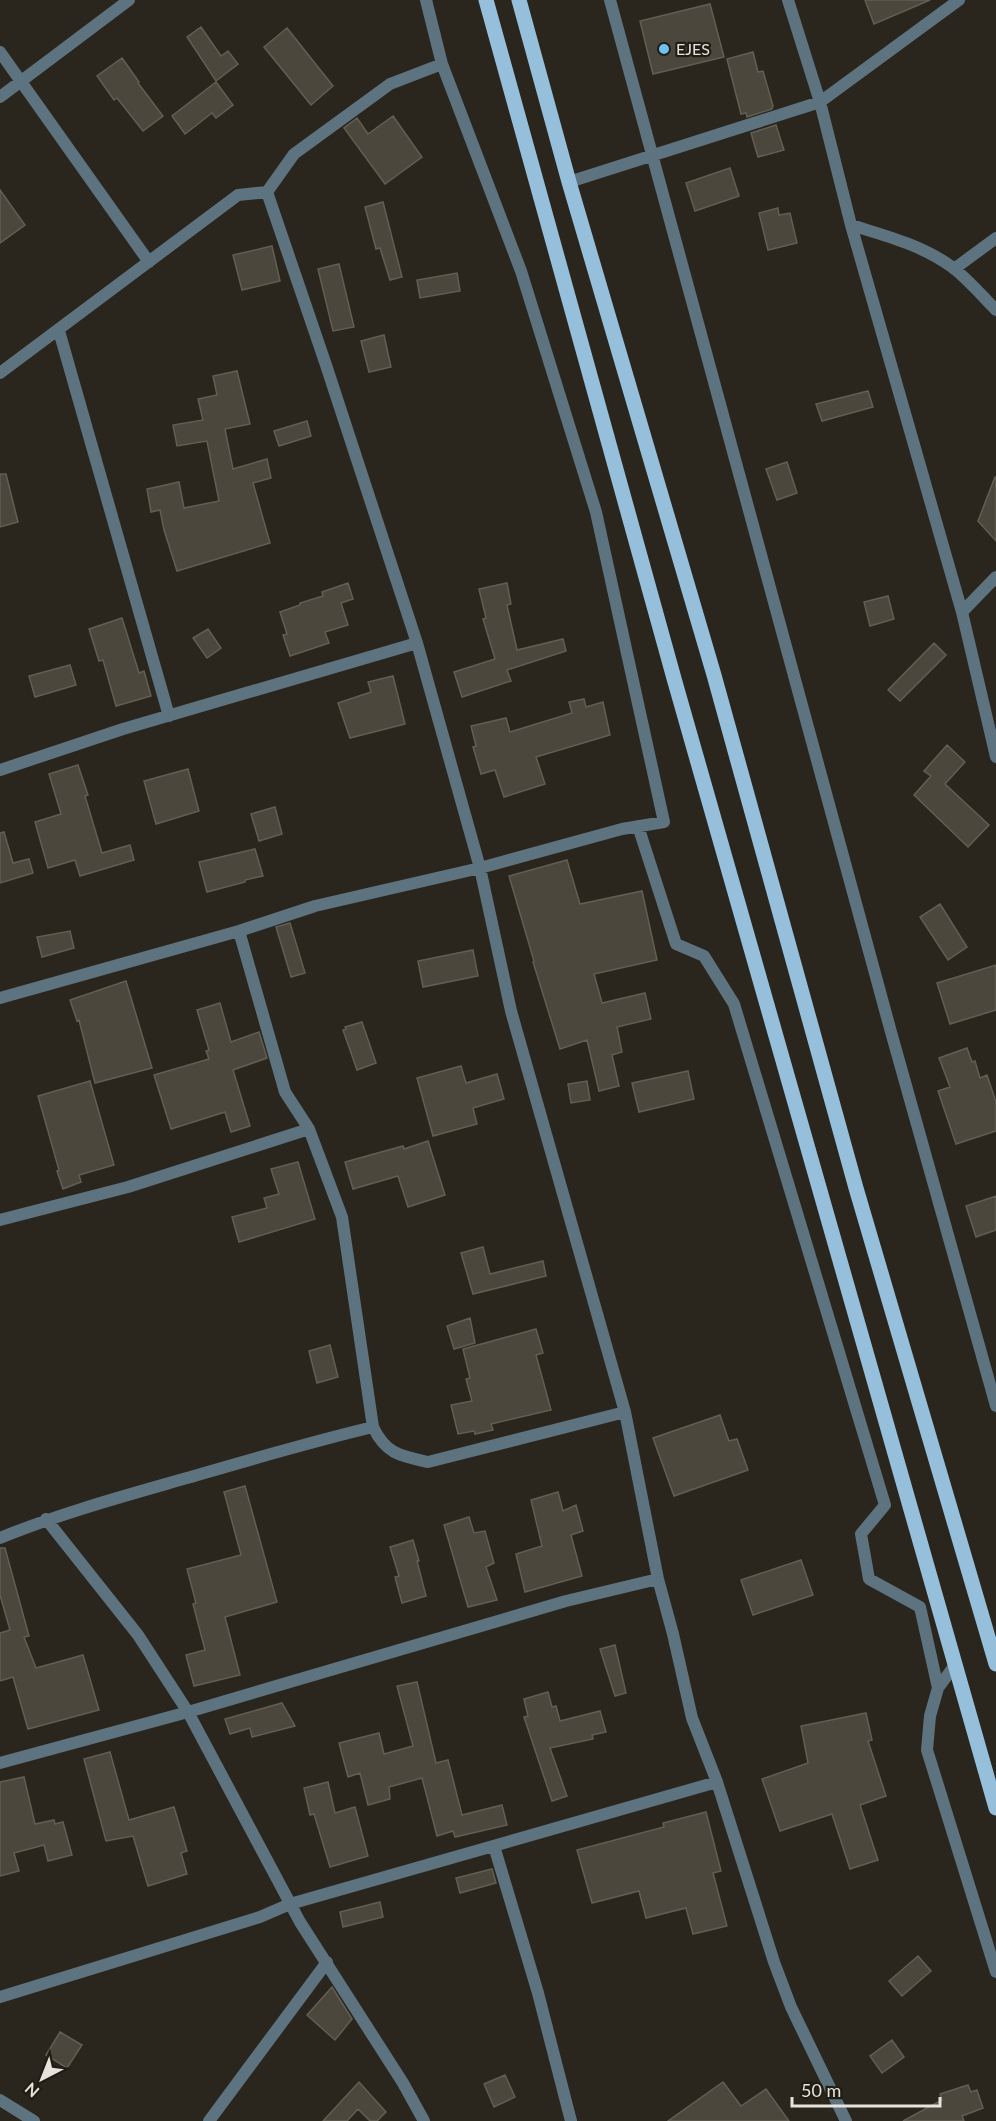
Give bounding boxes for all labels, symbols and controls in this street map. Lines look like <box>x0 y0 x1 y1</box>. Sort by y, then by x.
place label: EJES <box>676 39 710 58</box>
marker: EJES <box>657 42 671 56</box>
north arrow <box>12 2049 72 2109</box>
scale bar <box>792 2070 940 2108</box>
text: N <box>21 2079 43 2102</box>
text: 50 m <box>801 2079 841 2101</box>

